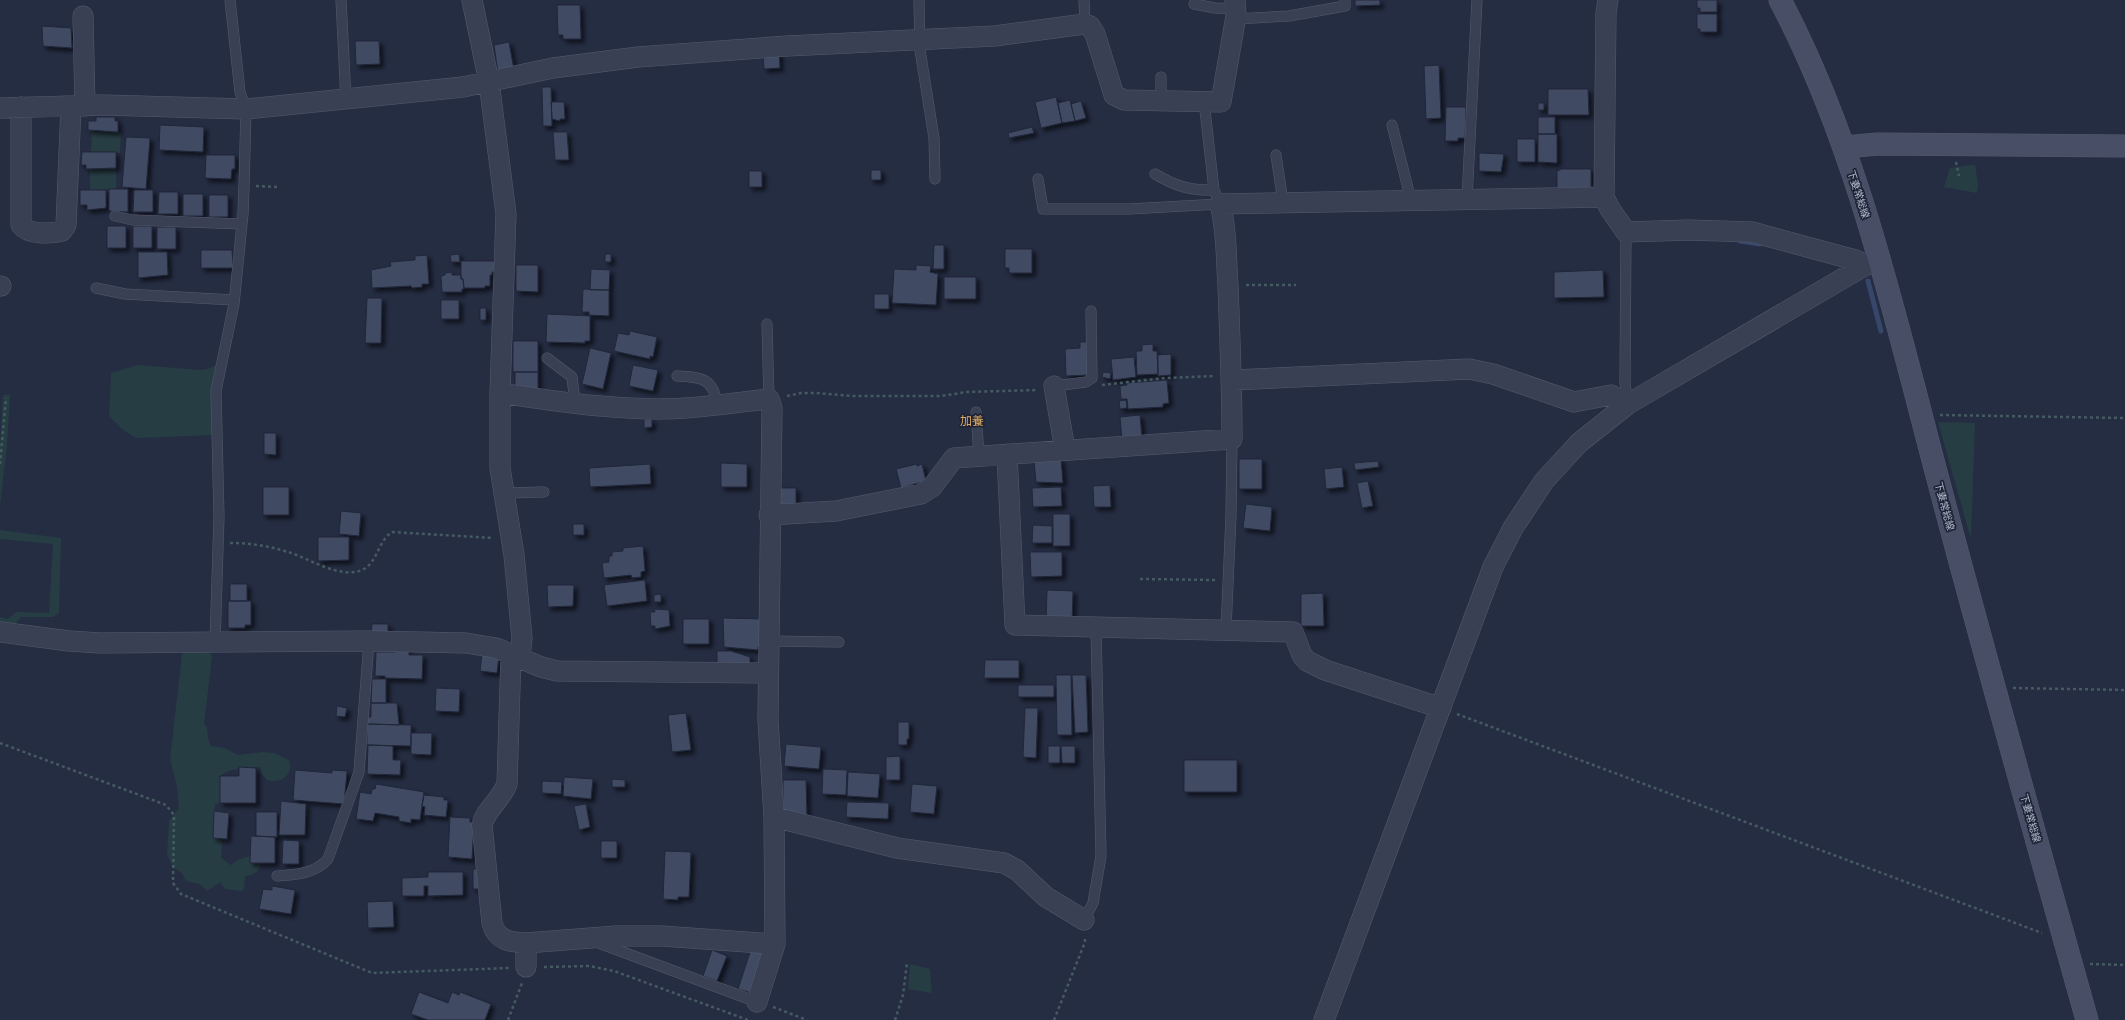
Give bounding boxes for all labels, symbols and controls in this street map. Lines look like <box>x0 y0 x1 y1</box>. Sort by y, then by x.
street label: 下妻常総線 <box>1845 168 1873 220</box>
district label: 加養 <box>960 412 984 429</box>
street label: 下妻常総線 <box>1932 480 1958 532</box>
street label: 下妻常総線 <box>2017 792 2045 844</box>

